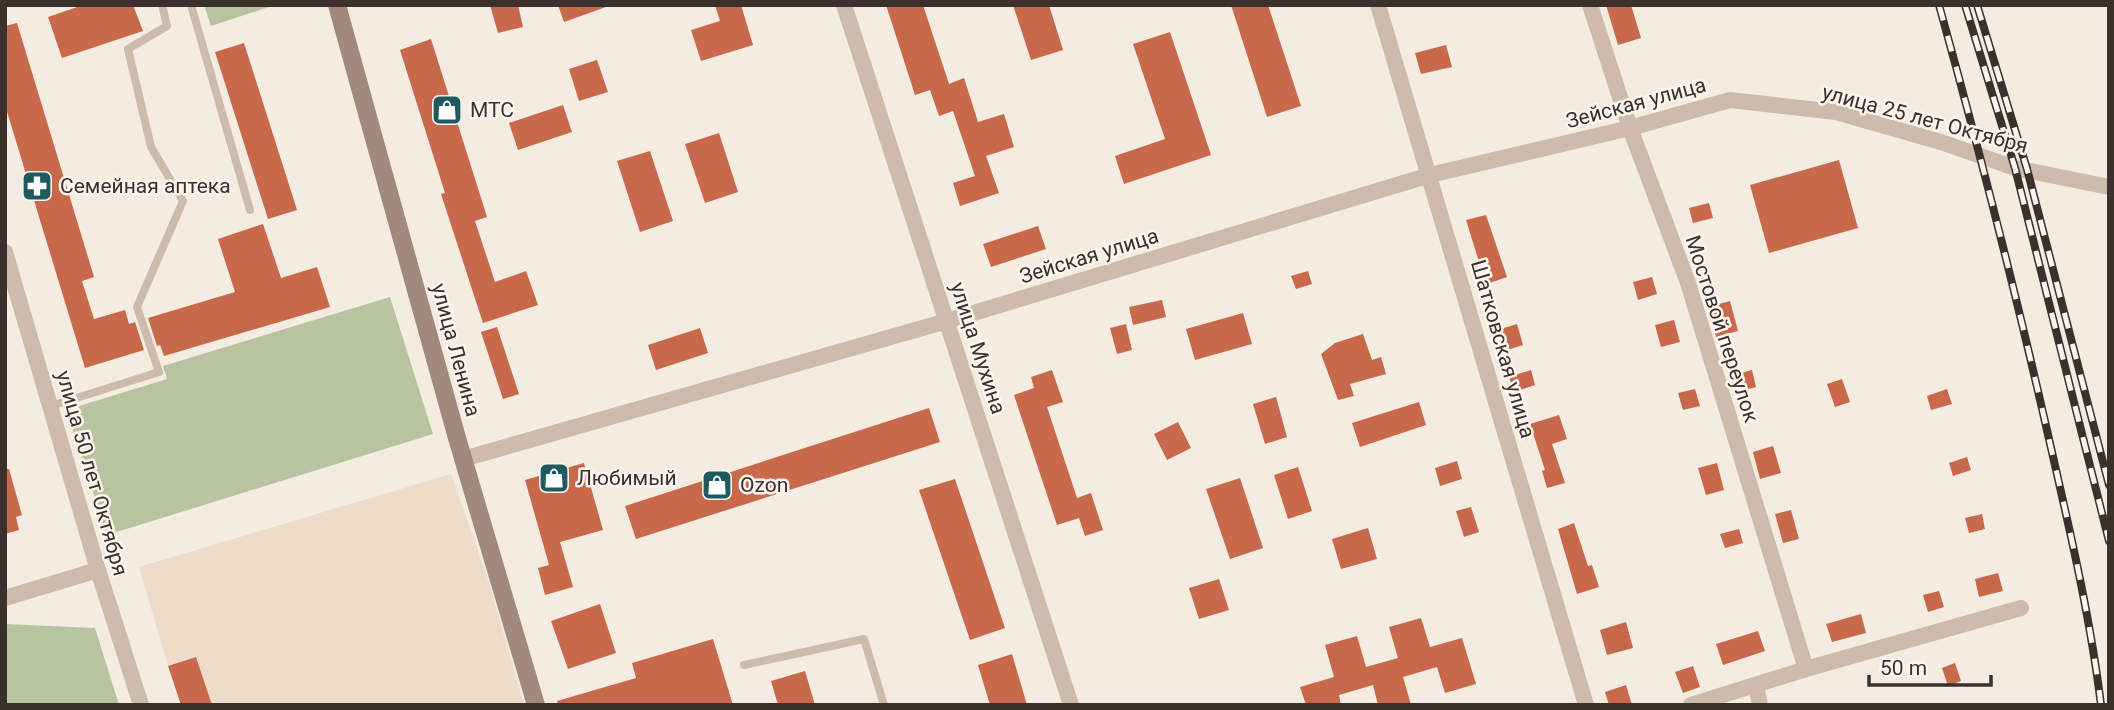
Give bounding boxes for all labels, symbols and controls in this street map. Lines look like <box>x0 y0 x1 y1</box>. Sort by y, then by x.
street label: Зейская улица <box>1563 73 1709 133</box>
street label: улица 25 лет Октября <box>1819 80 2031 158</box>
shop icon: МТС <box>430 93 464 127</box>
place label: МТС <box>470 98 514 122</box>
pharmacy icon: Семейная аптека <box>20 169 54 203</box>
place label: Семейная аптека <box>60 174 231 198</box>
street label: Зейская улица <box>1017 223 1161 289</box>
street label: Мостовой переулок <box>1680 232 1764 426</box>
street label: Шатковская улица <box>1466 257 1540 441</box>
street label: улица Мухина <box>945 279 1011 417</box>
street label: улица Ленина <box>427 281 485 419</box>
street label: улица 50 лет Октября <box>51 368 133 578</box>
shop icon: Любимый <box>537 461 571 495</box>
place label: Любимый <box>577 466 677 490</box>
shop icon: Ozon <box>700 468 734 502</box>
place label: Ozon <box>740 473 788 497</box>
scale bar <box>1869 644 1992 688</box>
text: 50 m <box>1880 656 1927 680</box>

